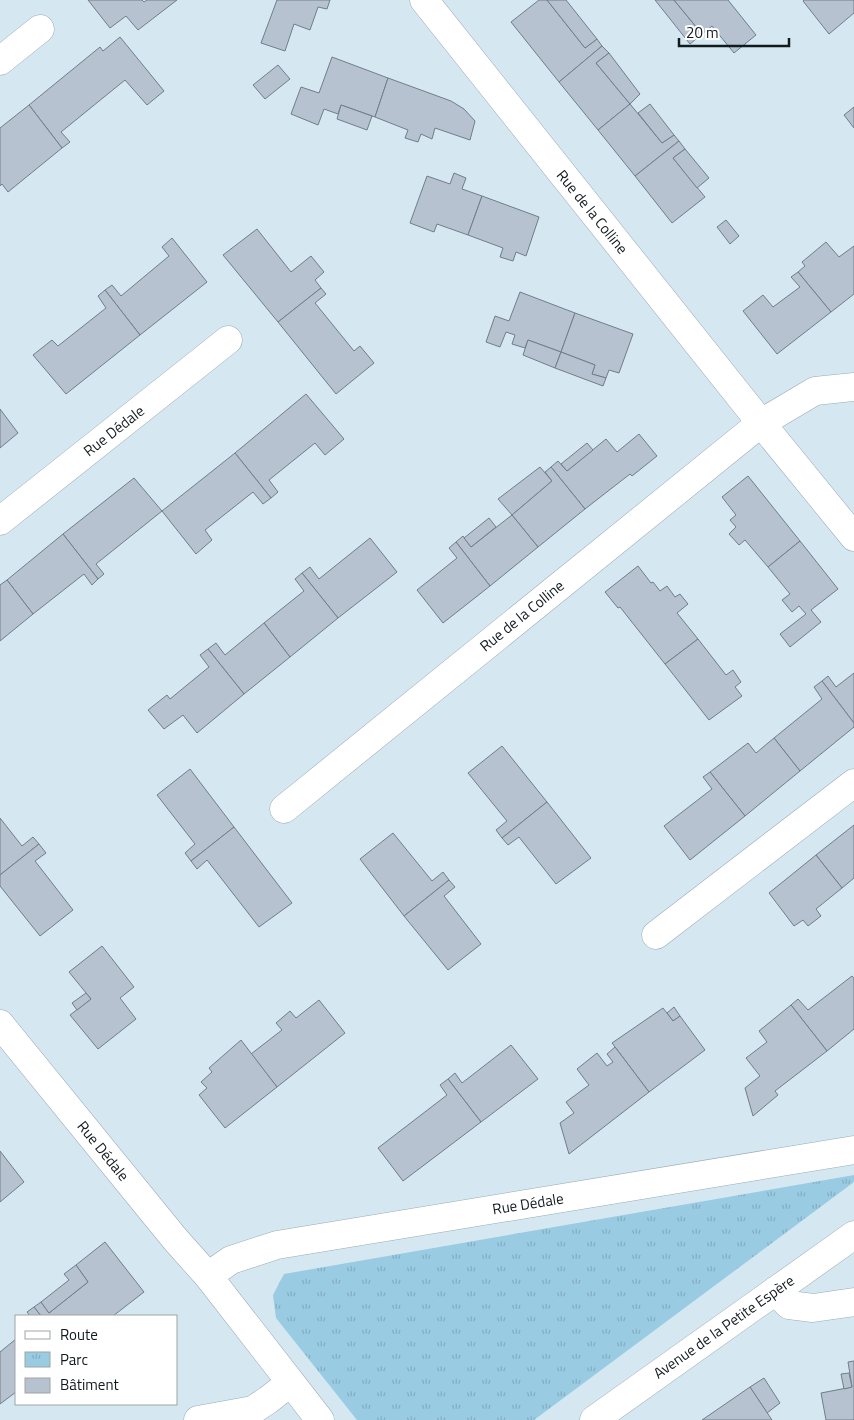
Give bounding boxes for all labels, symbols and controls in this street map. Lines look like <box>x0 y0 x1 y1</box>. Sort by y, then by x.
scale bar <box>679 15 789 47</box>
text: 20 m <box>686 21 719 44</box>
street label: Rue de la Colline <box>551 164 634 259</box>
street label: Rue Dédale <box>78 399 149 462</box>
street label: Rue de la Colline <box>474 574 569 657</box>
street label: Rue Dédale <box>72 1116 135 1186</box>
street label: Rue Dédale <box>491 1187 565 1220</box>
street label: Avenue de la Petite Espère <box>648 1269 799 1384</box>
legend <box>15 1315 178 1405</box>
text: Route <box>60 1323 98 1346</box>
text: Parc <box>60 1348 88 1371</box>
text: Bâtiment <box>60 1373 119 1396</box>

